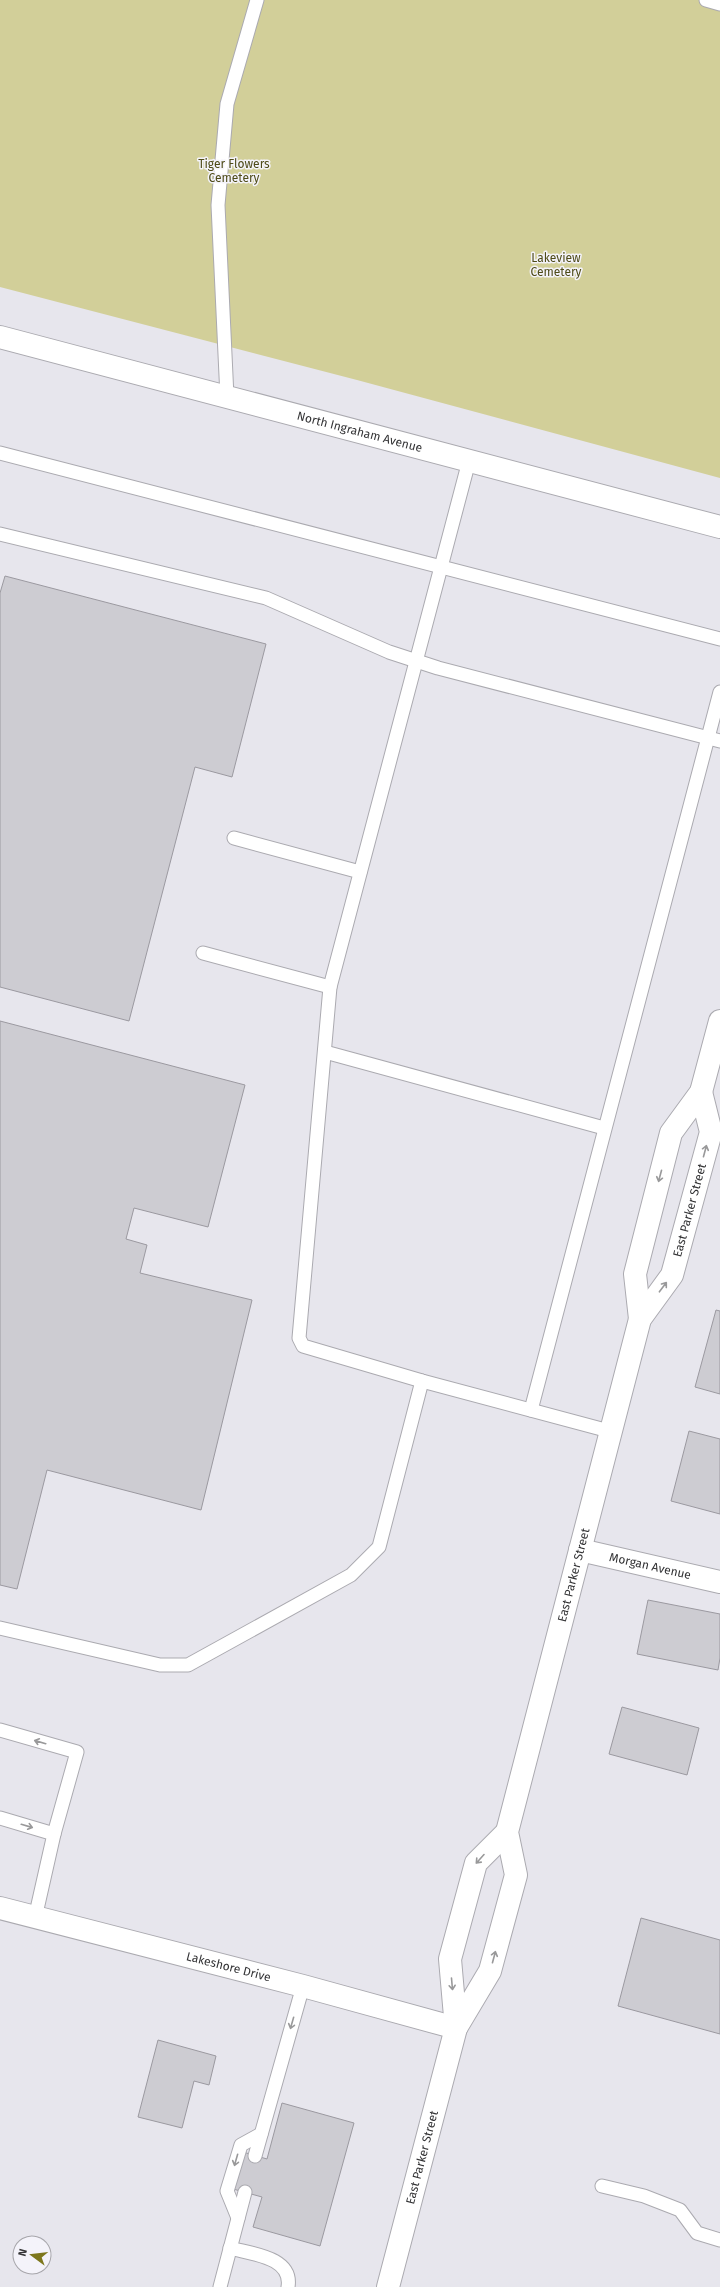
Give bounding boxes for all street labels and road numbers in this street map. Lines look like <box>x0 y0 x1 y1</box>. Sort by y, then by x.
street label: North Ingraham Avenue <box>296 409 424 455</box>
street label: East Parker Street <box>670 1161 709 1259</box>
street label: East Parker Street <box>555 1526 593 1623</box>
street label: Morgan Avenue <box>608 1550 692 1582</box>
street label: Lakeshore Drive <box>185 1949 272 1984</box>
street label: East Parker Street <box>403 2108 441 2206</box>

